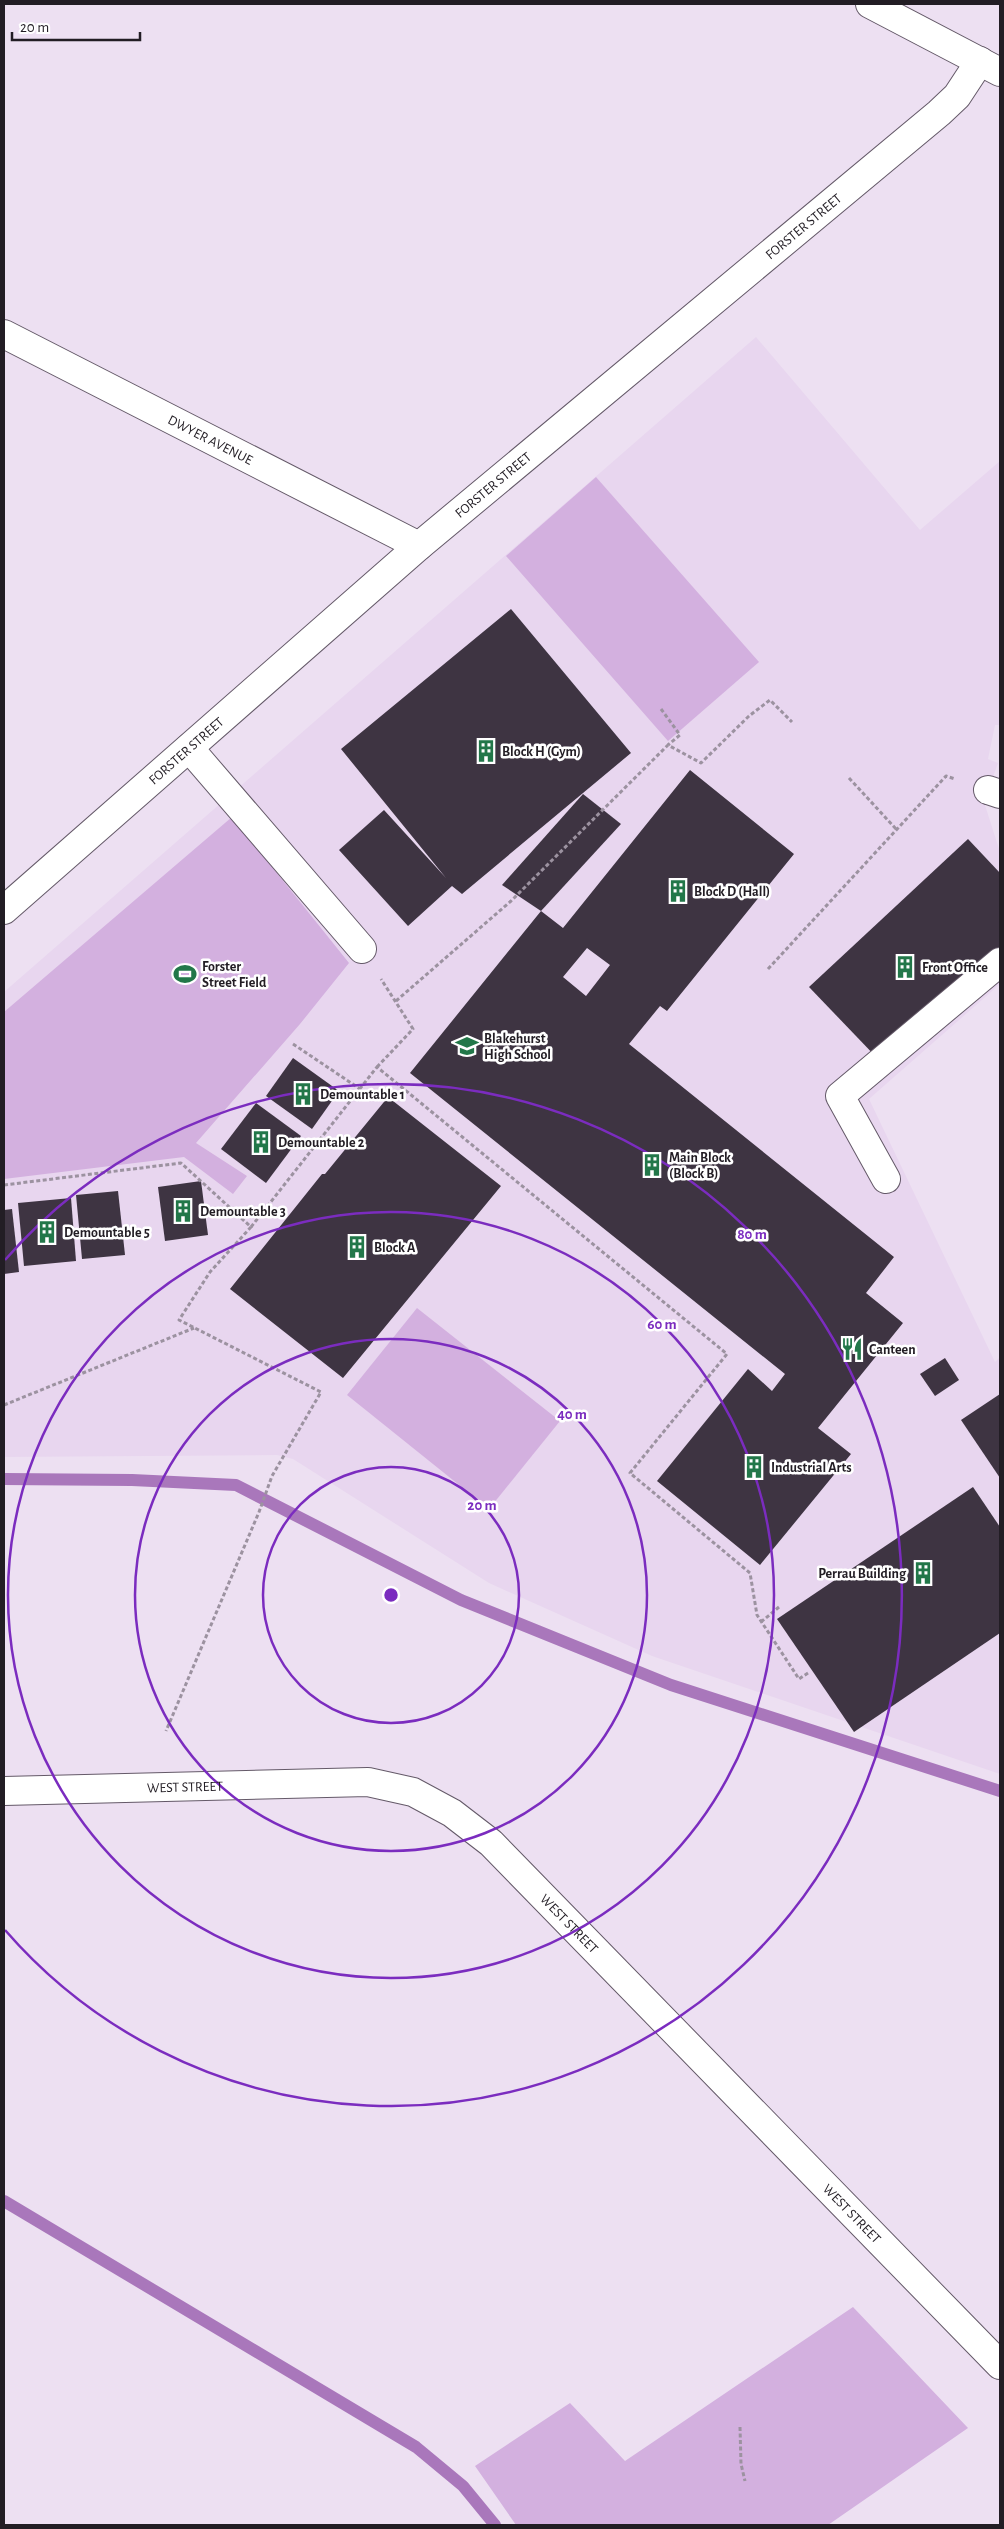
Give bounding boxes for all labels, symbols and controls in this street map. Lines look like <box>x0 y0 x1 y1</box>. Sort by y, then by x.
scale bar <box>12 10 140 42</box>
text: 20 m <box>20 20 49 35</box>
street label: FORSTER STREET <box>763 191 845 262</box>
street label: DWYER AVENUE <box>165 413 255 468</box>
street label: FORSTER STREET <box>453 450 534 521</box>
street label: FORSTER STREET <box>147 715 227 788</box>
building icon: Block H (Gym) <box>473 738 499 764</box>
place label: Block H (Gym) <box>502 745 581 759</box>
building icon: Block D (Hall) <box>665 878 691 904</box>
place label: Block D (Hall) <box>694 885 770 899</box>
building icon: Front Office <box>892 954 918 980</box>
place label: Forster Street Field <box>202 960 267 990</box>
sports icon: Forster Street Field <box>172 961 198 987</box>
place label: Front Office <box>922 961 988 975</box>
place label: Blakehurst High School <box>484 1032 551 1062</box>
school or university icon: Blakehurst High School <box>454 1033 480 1059</box>
building icon: Demountable 1 <box>290 1081 316 1107</box>
place label: Demountable 1 <box>320 1088 405 1102</box>
building icon: Demountable 2 <box>248 1129 274 1155</box>
place label: Demountable 2 <box>278 1136 365 1150</box>
place label: Main Block (Block B) <box>669 1151 731 1181</box>
building icon: Main Block (Block B) <box>639 1152 665 1178</box>
building icon: Demountable 3 <box>170 1198 196 1224</box>
place label: Demountable 3 <box>200 1205 286 1219</box>
building icon: Demountable 5 <box>34 1219 60 1245</box>
place label: Demountable 5 <box>64 1226 150 1240</box>
text: 80 m <box>737 1227 767 1242</box>
building icon: Block A <box>344 1234 370 1260</box>
place label: Block A <box>374 1241 416 1255</box>
text: 60 m <box>647 1317 677 1332</box>
restaurant icon: Canteen <box>839 1336 865 1362</box>
place label: Canteen <box>869 1343 916 1357</box>
text: 40 m <box>557 1407 587 1422</box>
building icon: Industrial Arts <box>741 1454 767 1480</box>
place label: Industrial Arts <box>771 1461 852 1475</box>
text: 20 m <box>467 1498 497 1513</box>
building icon: Perrau Building <box>910 1560 936 1586</box>
place label: Perrau Building <box>818 1567 907 1581</box>
centre of rings <box>382 1586 400 1604</box>
street label: WEST STREET <box>147 1780 223 1795</box>
street label: WEST STREET <box>537 1892 600 1956</box>
street label: WEST STREET <box>820 2182 883 2246</box>

